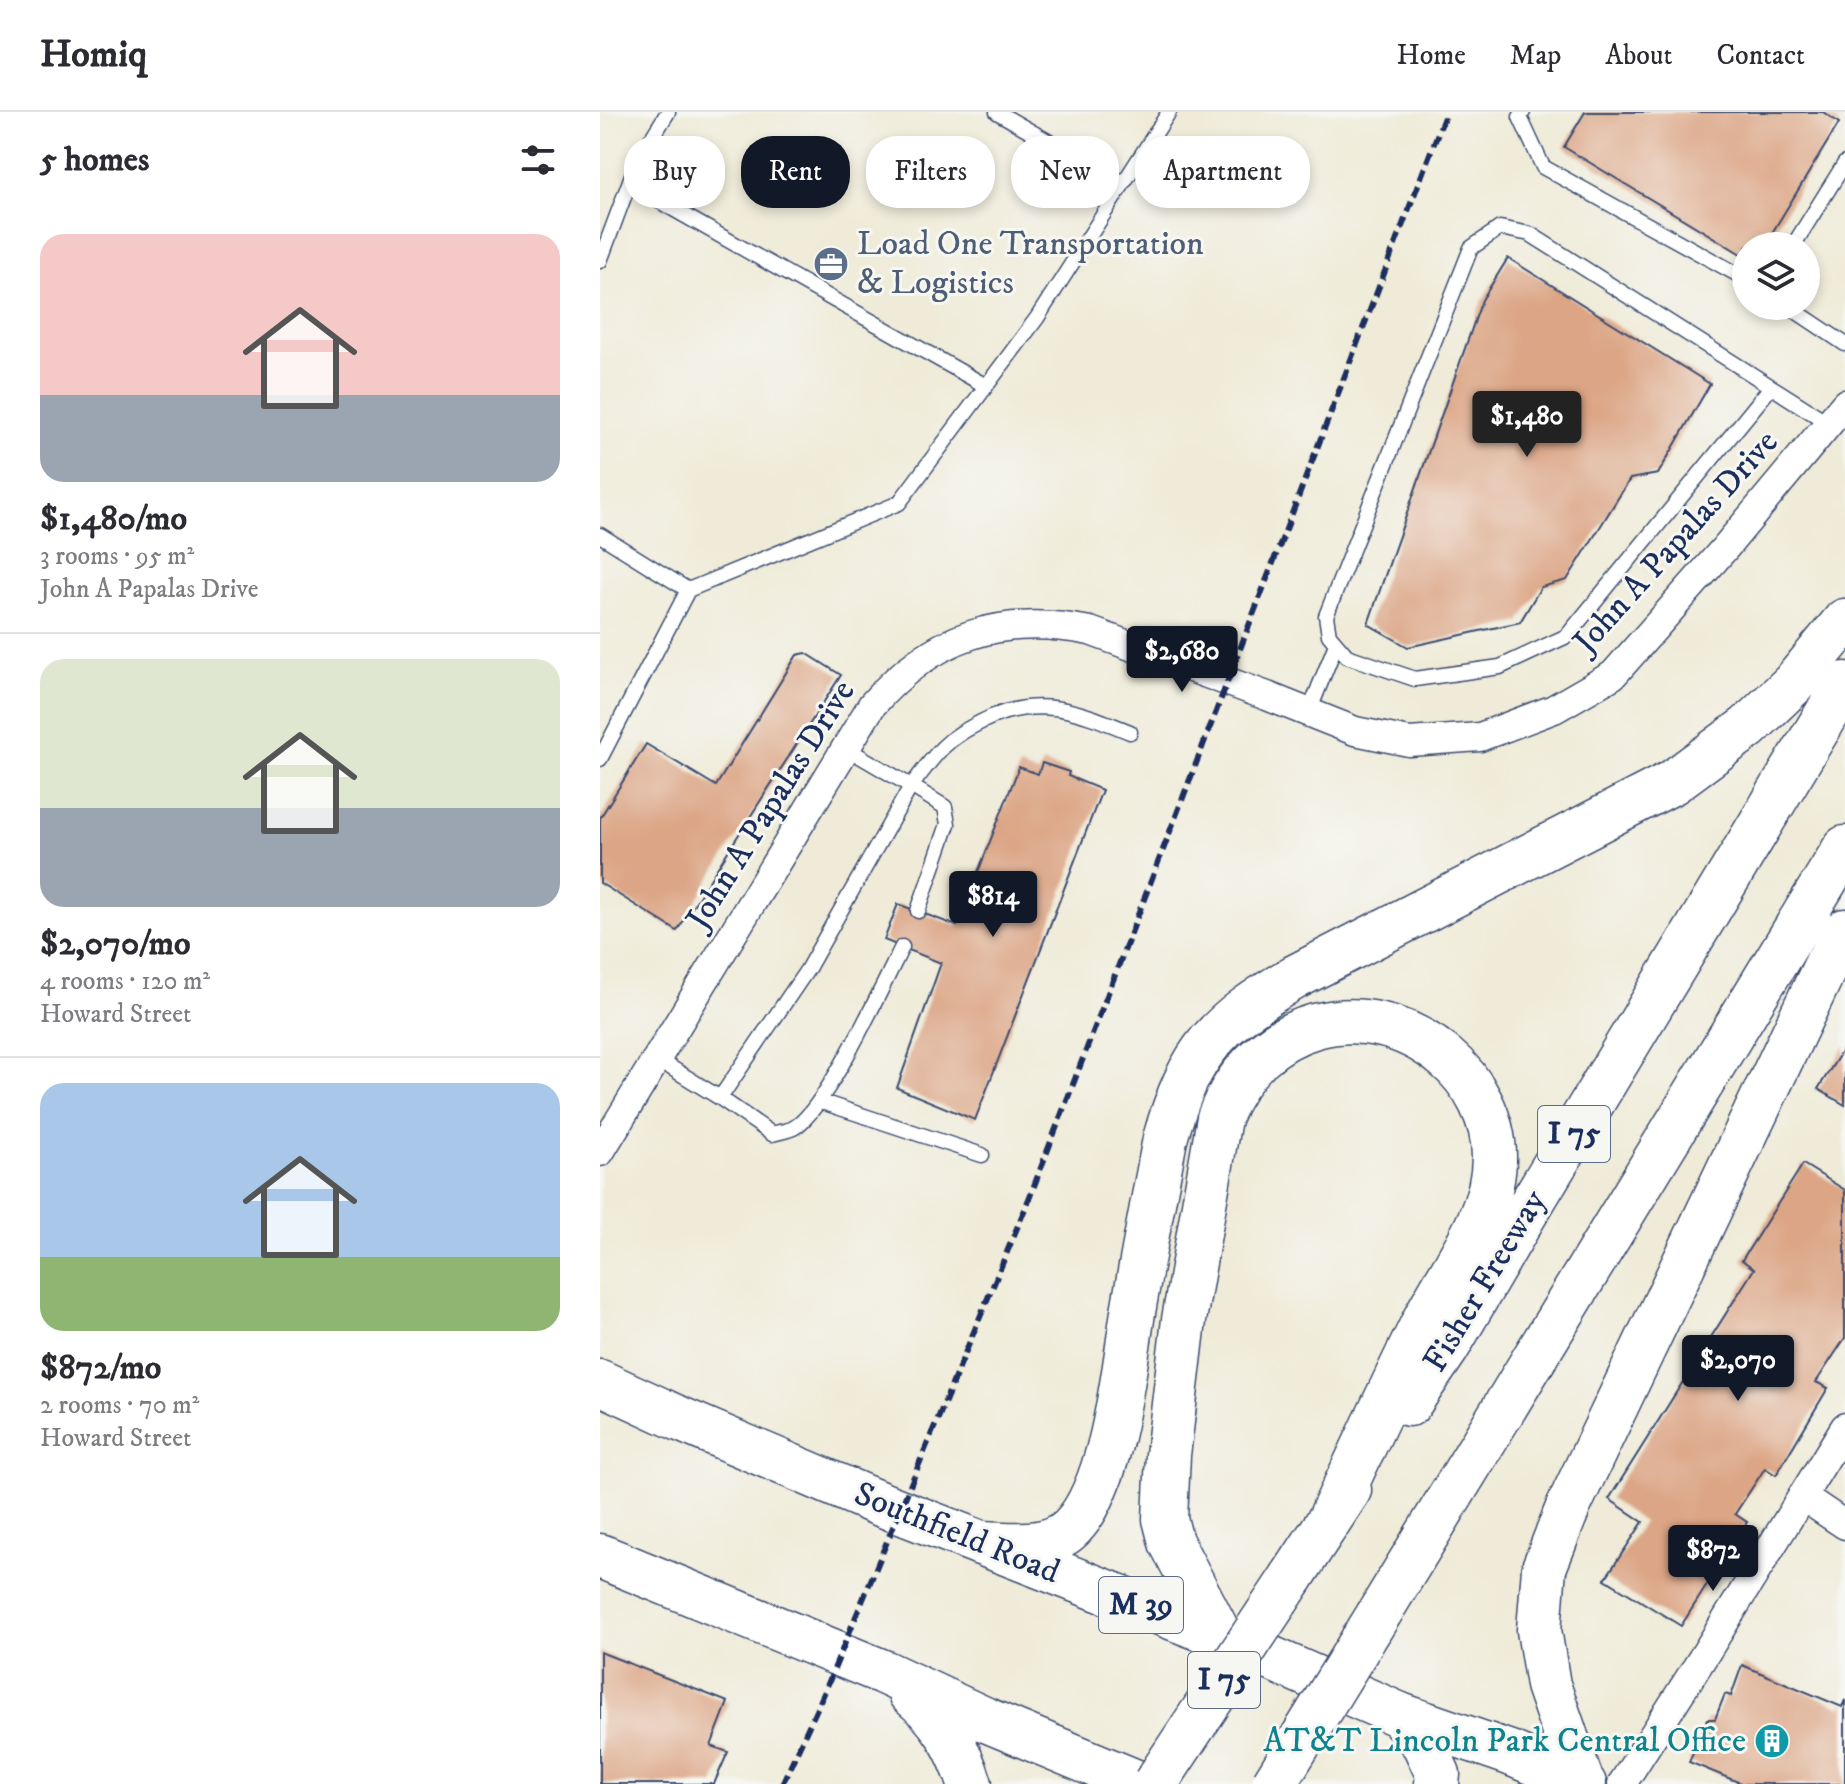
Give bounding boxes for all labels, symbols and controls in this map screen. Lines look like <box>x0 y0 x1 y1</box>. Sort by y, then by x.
text: Homiq <box>40 31 147 79</box>
text: Home <box>1397 38 1466 73</box>
text: Map <box>1510 38 1561 73</box>
text: About <box>1605 38 1672 73</box>
text: Contact <box>1716 38 1805 73</box>
chip: Buy <box>624 136 725 208</box>
chip: Rent <box>741 136 850 208</box>
chip: Filters <box>866 136 995 208</box>
chip: New <box>1011 136 1119 208</box>
chip: Apartment <box>1135 136 1310 208</box>
icon: filters <box>516 138 560 182</box>
text: 5 homes <box>40 139 149 181</box>
place label: Load One Transportation & Logistics <box>857 223 1204 304</box>
map controls <box>1732 232 1820 320</box>
button: layers <box>1732 232 1820 320</box>
office icon: Load One Transportation & Logistics <box>812 245 850 283</box>
icon: home <box>228 286 372 430</box>
pin: $1,480 <box>1462 391 1592 459</box>
text: $1,480 <box>1490 400 1564 433</box>
street label: John A Papalas Drive <box>1563 422 1787 664</box>
text: $1,480/mo <box>40 498 187 540</box>
text: 3 rooms · 95 m² <box>40 540 195 573</box>
text: John A Papalas Drive <box>40 573 259 606</box>
pin: $2,680 <box>1117 626 1247 694</box>
text: $2,680 <box>1145 635 1219 668</box>
street label: John A Papalas Drive <box>676 673 865 940</box>
icon: home <box>228 711 372 855</box>
pin: $814 <box>946 871 1040 939</box>
text: $814 <box>967 880 1019 913</box>
text: $2,070/mo <box>40 923 191 965</box>
text: 4 rooms · 120 m² <box>40 965 210 998</box>
text: Howard Street <box>40 998 191 1031</box>
road number: I 75 <box>1538 1106 1610 1162</box>
icon: home <box>228 1135 372 1279</box>
street label: Fisher Freeway <box>1414 1182 1556 1380</box>
pin: $2,070 <box>1673 1335 1803 1403</box>
text: $2,070 <box>1700 1344 1776 1377</box>
text: $872/mo <box>40 1347 161 1389</box>
text: 2 rooms · 70 m² <box>40 1389 199 1422</box>
text: Howard Street <box>40 1422 191 1455</box>
street label: Southfield Road <box>848 1473 1066 1593</box>
pin: $872 <box>1666 1525 1760 1593</box>
text: $872 <box>1686 1534 1740 1567</box>
road number: M 39 <box>1099 1577 1183 1633</box>
road number: I 75 <box>1188 1652 1260 1708</box>
place label: AT&T Lincoln Park Central Office <box>1263 1720 1746 1762</box>
building icon: AT&T Lincoln Park Central Office <box>1753 1722 1791 1760</box>

